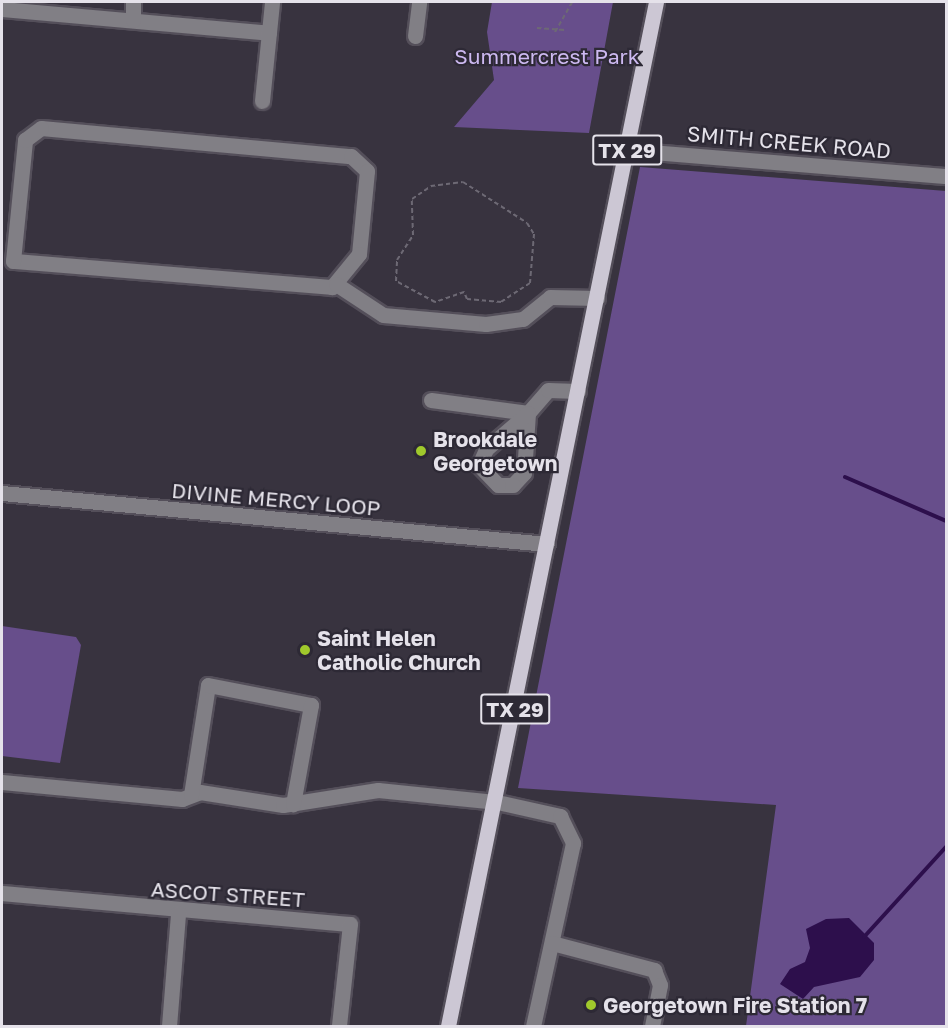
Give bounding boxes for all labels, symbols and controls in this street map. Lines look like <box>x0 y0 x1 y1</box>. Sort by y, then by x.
park label: Summercrest Park <box>454 43 640 69</box>
street label: SMITH CREEK ROAD <box>686 121 892 163</box>
road number: TX 29 <box>591 133 663 167</box>
place label: Brookdale Georgetown <box>433 426 558 476</box>
marker: Brookdale Georgetown <box>414 444 428 458</box>
street label: DIVINE MERCY LOOP <box>171 477 381 521</box>
place label: Saint Helen Catholic Church <box>317 625 481 675</box>
marker: Saint Helen Catholic Church <box>298 643 312 657</box>
road number: TX 29 <box>479 692 551 726</box>
street label: ASCOT STREET <box>150 876 306 912</box>
place label: Georgetown Fire Station 7 <box>603 992 867 1018</box>
marker: Georgetown Fire Station 7 <box>584 998 598 1012</box>

